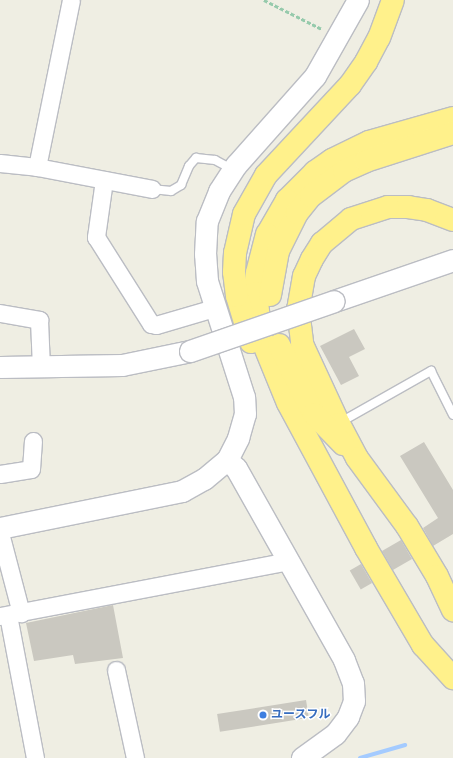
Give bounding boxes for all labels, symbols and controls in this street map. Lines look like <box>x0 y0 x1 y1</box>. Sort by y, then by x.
place label: ユースフル <box>271 708 331 722</box>
marker: ユースフル <box>258 710 268 720</box>

